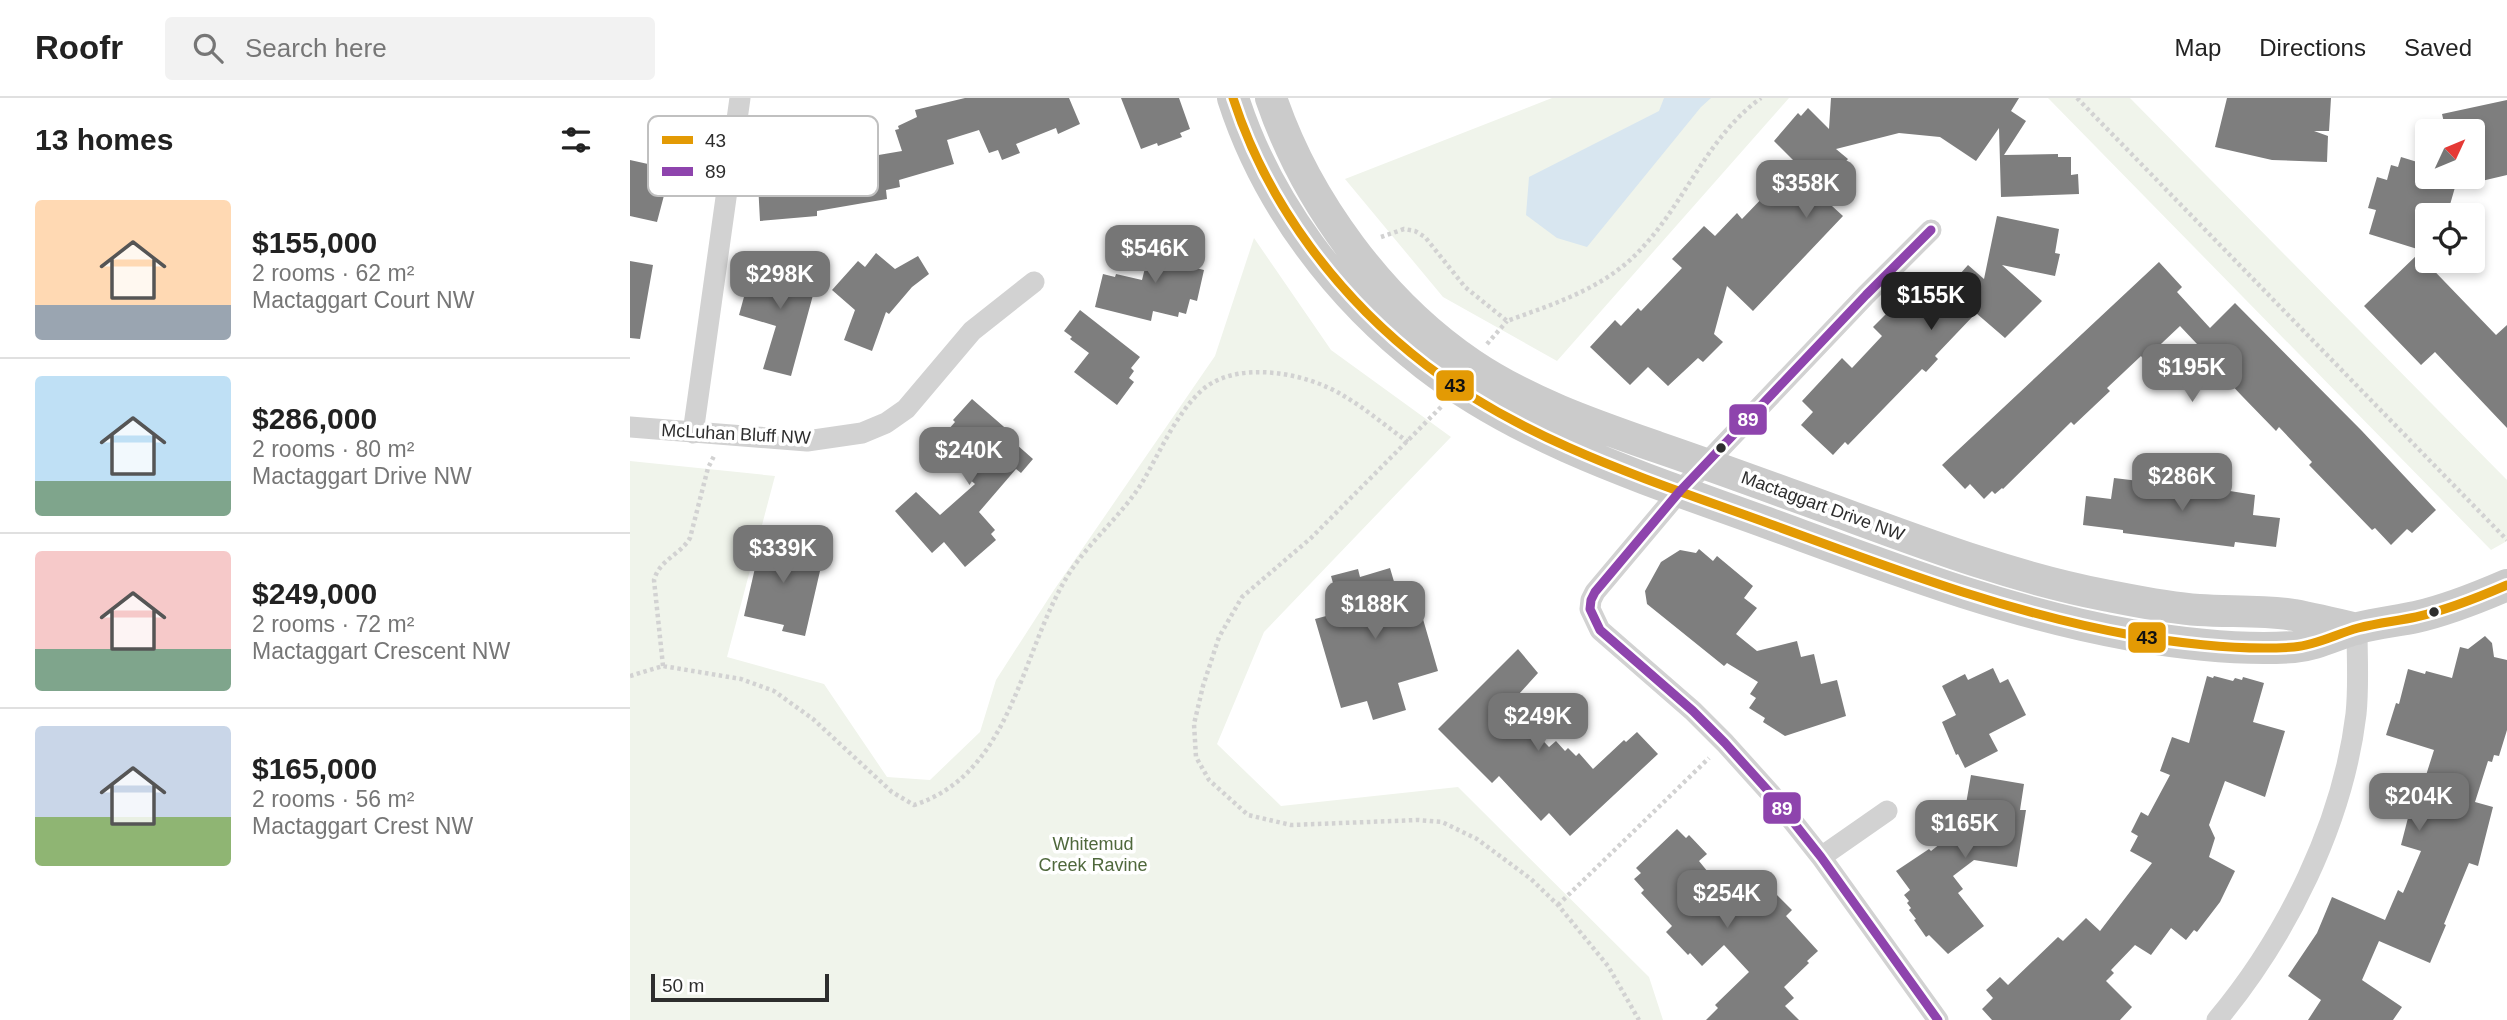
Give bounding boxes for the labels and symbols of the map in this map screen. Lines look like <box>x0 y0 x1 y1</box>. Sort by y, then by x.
legend <box>648 116 878 196</box>
north arrow <box>2415 119 2485 189</box>
text: 43 <box>705 130 726 151</box>
pin: $358K <box>1757 160 1855 220</box>
text: 89 <box>705 161 726 182</box>
pin: $546K <box>1106 226 1204 285</box>
pin: $298K <box>731 252 829 311</box>
pin: $155K <box>1882 272 1980 332</box>
pin: $195K <box>2143 344 2241 404</box>
line badge: 43 <box>1435 369 1475 402</box>
text: 43 <box>1444 375 1466 396</box>
line badge: 89 <box>1728 403 1768 436</box>
text: 89 <box>1737 409 1759 430</box>
street label: McLuhan Bluff NW <box>661 420 811 448</box>
pin: $240K <box>920 428 1018 487</box>
unlabelled marker <box>1714 441 1728 455</box>
pin: $286K <box>2133 454 2231 513</box>
street label: Mactaggart Drive NW <box>1739 467 1907 545</box>
pin: $339K <box>734 526 832 585</box>
pin: $188K <box>1326 582 1424 641</box>
unlabelled marker <box>2427 605 2441 619</box>
line badge: 43 <box>2127 621 2167 654</box>
text: 43 <box>2136 627 2158 648</box>
pin: $249K <box>1489 694 1587 753</box>
pin: $204K <box>2370 774 2468 833</box>
line badge: 89 <box>1762 791 1802 825</box>
text: 89 <box>1771 798 1793 819</box>
pin: $165K <box>1916 800 2014 860</box>
park label: Whitemud Creek Ravine <box>1038 834 1148 875</box>
pin: $254K <box>1678 870 1776 930</box>
scale bar <box>651 971 830 1003</box>

